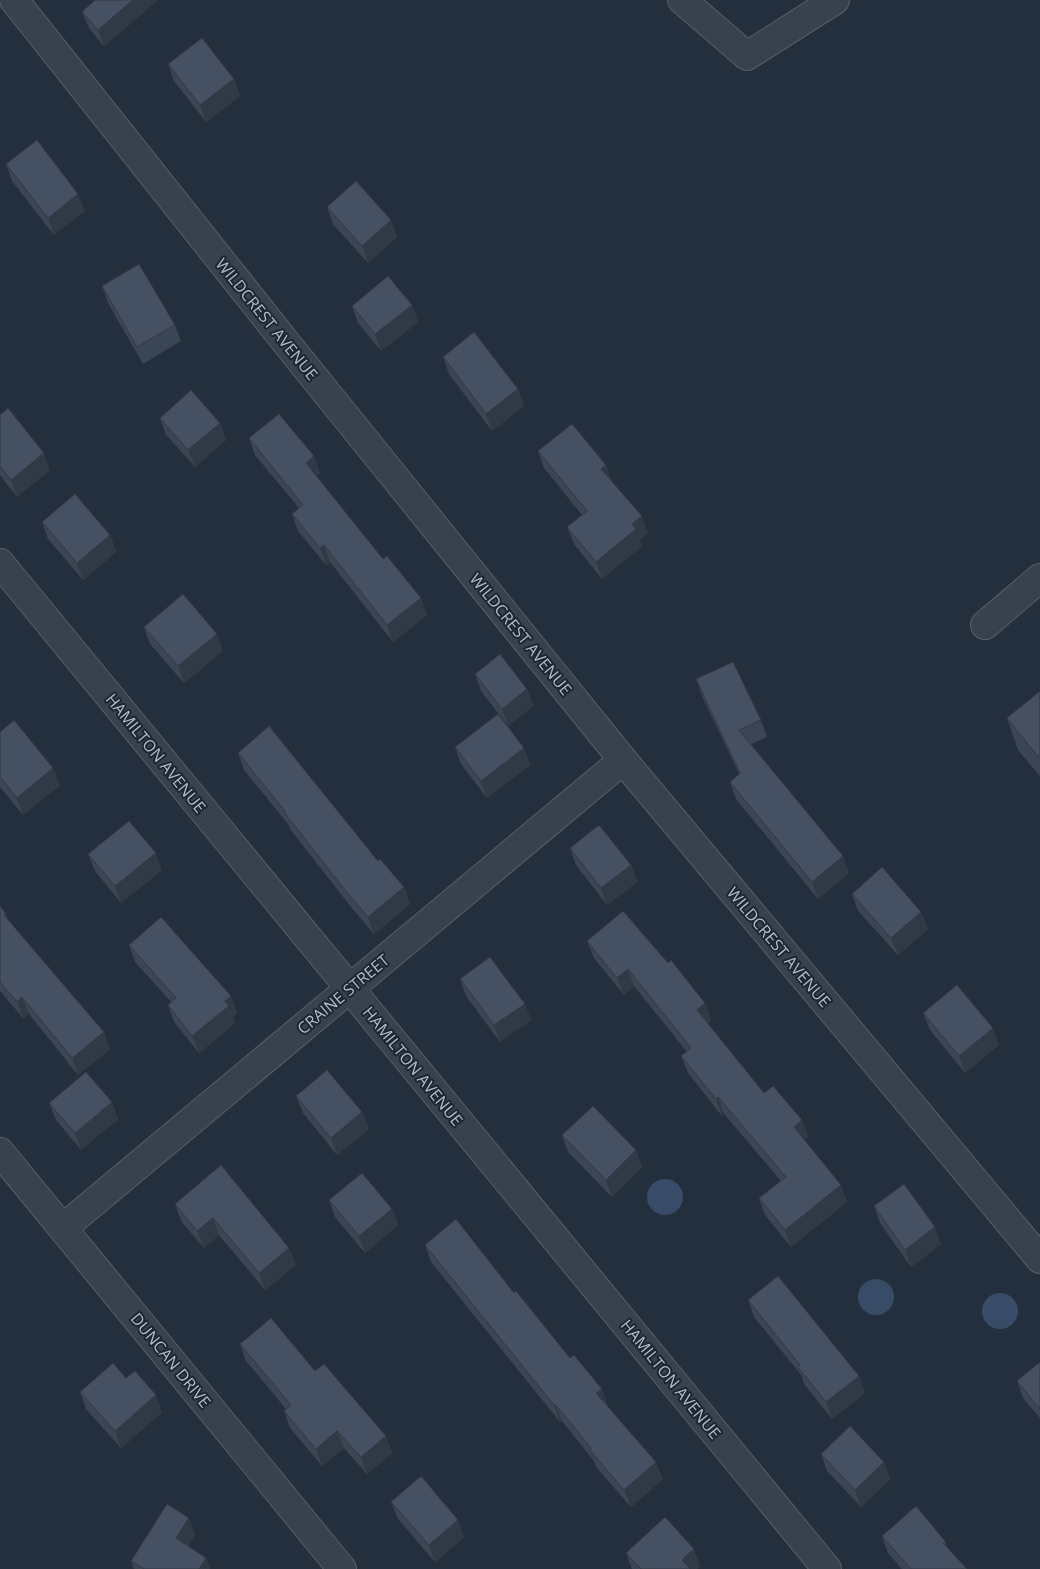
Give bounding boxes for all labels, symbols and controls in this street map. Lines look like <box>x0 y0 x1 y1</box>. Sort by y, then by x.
street label: WILDCREST AVENUE <box>211 253 323 385</box>
street label: WILDCREST AVENUE <box>465 568 577 700</box>
street label: HAMILTON AVENUE <box>101 689 211 817</box>
street label: WILDCREST AVENUE <box>722 882 836 1012</box>
street label: CRAINE STREET <box>292 949 394 1039</box>
street label: HAMILTON AVENUE <box>358 1002 468 1130</box>
street label: DUNCAN DRIVE <box>126 1308 216 1412</box>
street label: HAMILTON AVENUE <box>616 1315 726 1443</box>

